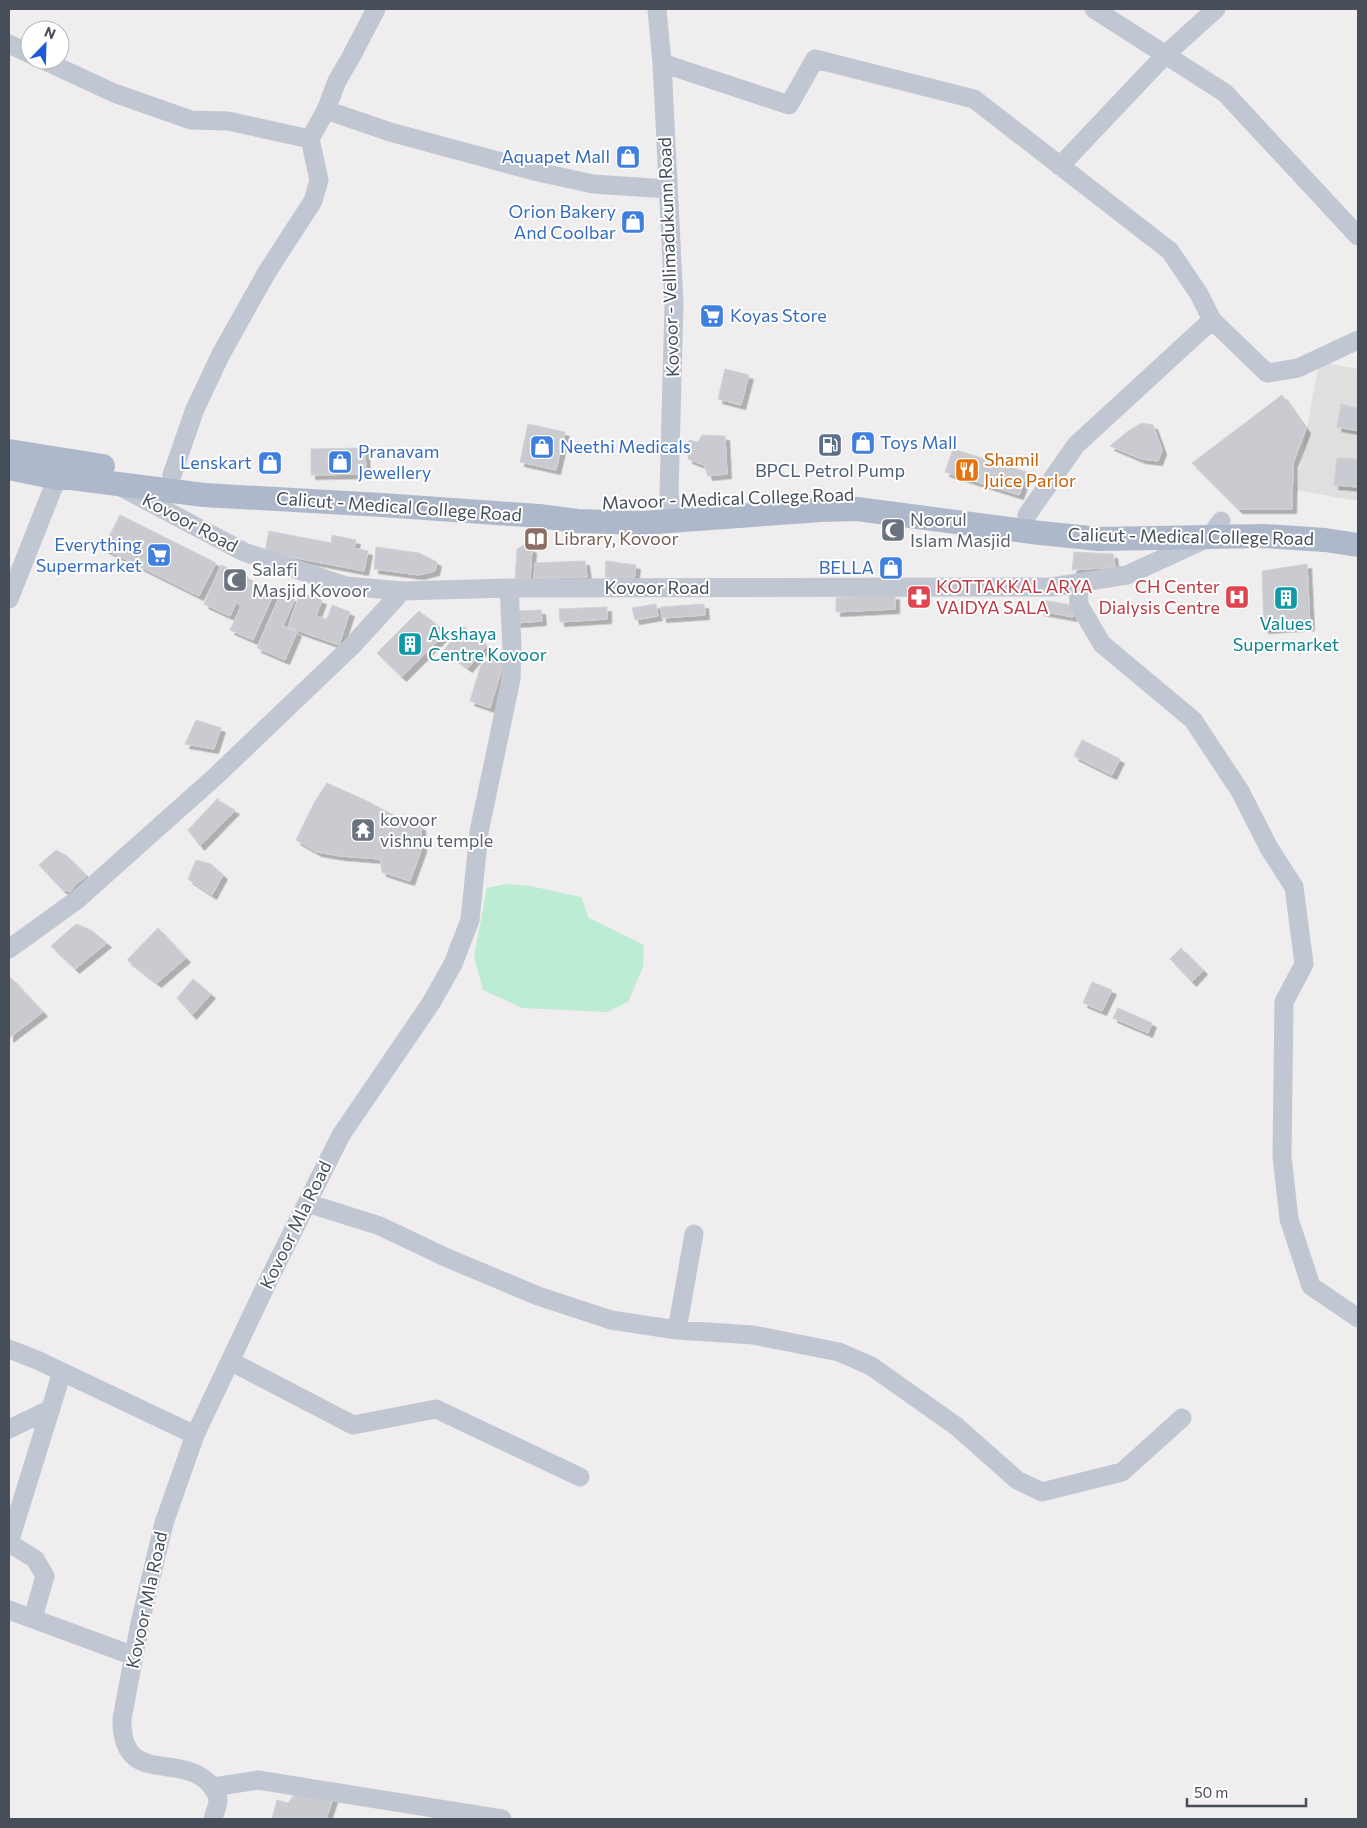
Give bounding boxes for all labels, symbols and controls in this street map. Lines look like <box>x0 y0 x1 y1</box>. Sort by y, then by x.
north arrow <box>20 20 70 70</box>
text: N <box>42 23 58 42</box>
street label: Kovoor - Vellimadukunn Road <box>653 137 683 377</box>
shop icon: Aquapet Mall <box>615 144 641 170</box>
place label: Aquapet Mall <box>502 145 610 167</box>
place label: Orion Bakery And Coolbar <box>509 200 616 243</box>
shop icon: Orion Bakery And Coolbar <box>620 209 646 235</box>
supermarket icon: Koyas Store <box>699 303 725 329</box>
place label: Koyas Store <box>730 304 827 326</box>
shop icon: Toys Mall <box>850 430 876 456</box>
place label: Toys Mall <box>880 431 957 453</box>
fuel station icon: BPCL Petrol Pump <box>817 432 843 458</box>
shop icon: Neethi Medicals <box>529 434 555 460</box>
place label: Neethi Medicals <box>560 435 691 457</box>
place label: Pranavam Jewellery <box>358 440 439 483</box>
place label: Shamil Juice Parlor <box>984 448 1076 491</box>
shop icon: Pranavam Jewellery <box>327 449 353 475</box>
shop icon: Lenskart <box>257 450 283 476</box>
place label: Lenskart <box>180 451 252 473</box>
restaurant icon: Shamil Juice Parlor <box>954 457 980 483</box>
place label: BPCL Petrol Pump <box>755 459 905 481</box>
street label: Mavoor - Medical College Road <box>601 483 855 513</box>
street label: Calicut - Medical College Road <box>276 486 523 526</box>
street label: Kovoor Road <box>139 488 242 556</box>
place label: Noorul Islam Masjid <box>910 508 1011 551</box>
mosque icon: Noorul Islam Masjid <box>880 517 906 543</box>
street label: Calicut - Medical College Road <box>1068 523 1314 549</box>
library icon: Library, Kovoor <box>523 526 549 552</box>
place label: Library, Kovoor <box>554 527 679 549</box>
place label: Everything Supermarket <box>36 533 142 576</box>
supermarket icon: Everything Supermarket <box>146 542 172 568</box>
shop icon: BELLA <box>878 555 904 581</box>
place label: BELLA <box>819 556 874 578</box>
place label: Salafi Masjid Kovoor <box>252 558 369 601</box>
mosque icon: Salafi Masjid Kovoor <box>222 567 248 593</box>
place label: KOTTAKKAL ARYA VAIDYA SALA <box>936 575 1092 618</box>
place label: CH Center Dialysis Centre <box>1099 575 1220 618</box>
street label: Kovoor Road <box>605 576 709 598</box>
pharmacy icon: KOTTAKKAL ARYA VAIDYA SALA <box>906 584 932 610</box>
hospital icon: CH Center Dialysis Centre <box>1224 584 1250 610</box>
building icon: Values Supermarket <box>1273 585 1299 611</box>
place label: Values Supermarket <box>1233 612 1339 655</box>
place label: Akshaya Centre Kovoor <box>428 622 547 665</box>
building icon: Akshaya Centre Kovoor <box>397 631 423 657</box>
place label: kovoor vishnu temple <box>380 808 493 851</box>
temple icon: kovoor vishnu temple <box>350 817 376 843</box>
street label: Kovoor Mla Road <box>255 1157 336 1292</box>
street label: Kovoor Mla Road <box>121 1529 171 1670</box>
scale bar <box>1187 1776 1306 1808</box>
text: 50 m <box>1194 1783 1228 1801</box>

